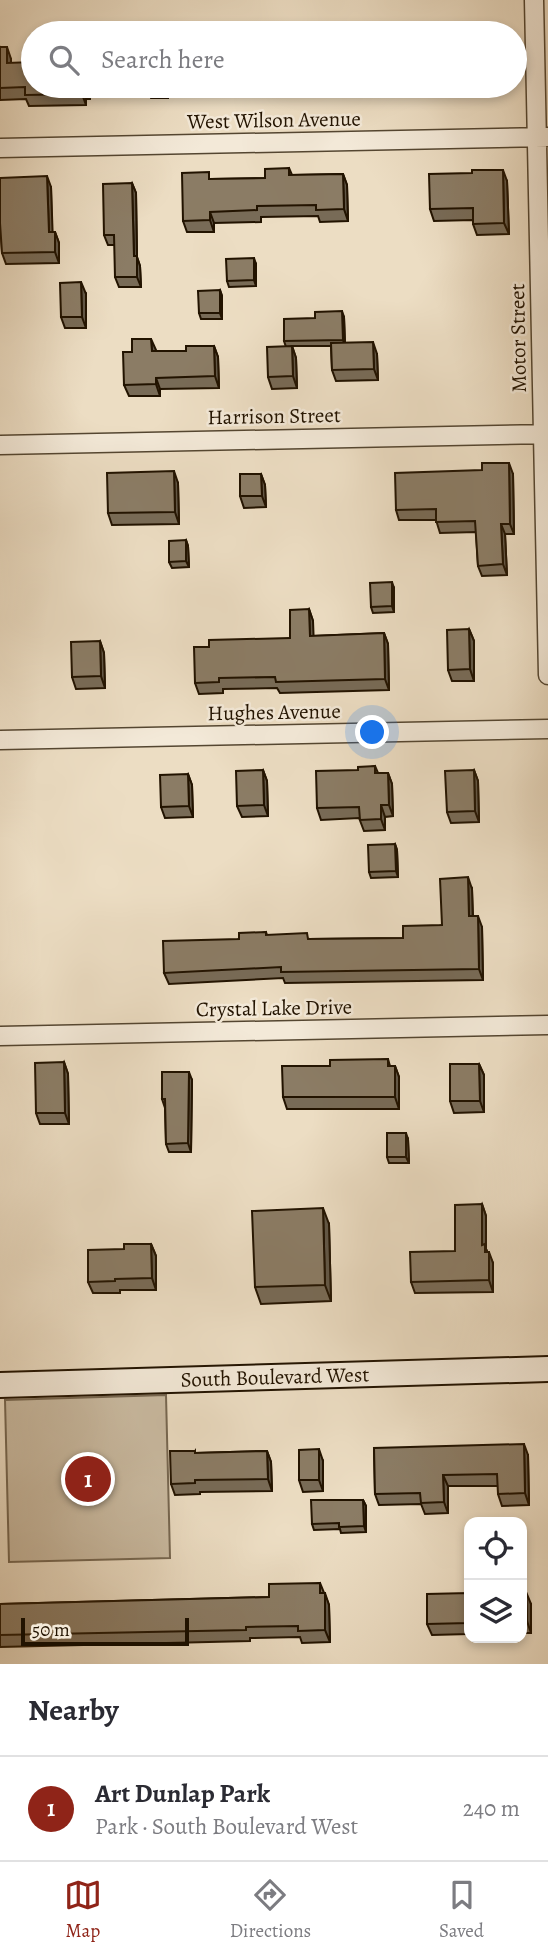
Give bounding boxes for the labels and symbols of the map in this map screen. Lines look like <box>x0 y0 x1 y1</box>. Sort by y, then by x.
street label: West Wilson Avenue <box>186 104 361 136</box>
street label: Motor Street <box>503 283 533 393</box>
street label: Harrison Street <box>207 401 341 431</box>
street label: Hughes Avenue <box>207 697 341 727</box>
your location <box>355 715 389 749</box>
street label: Crystal Lake Drive <box>196 993 352 1023</box>
street label: South Boulevard West <box>180 1360 370 1394</box>
pin: 1 <box>65 1453 111 1505</box>
scale bar <box>21 1615 189 1647</box>

